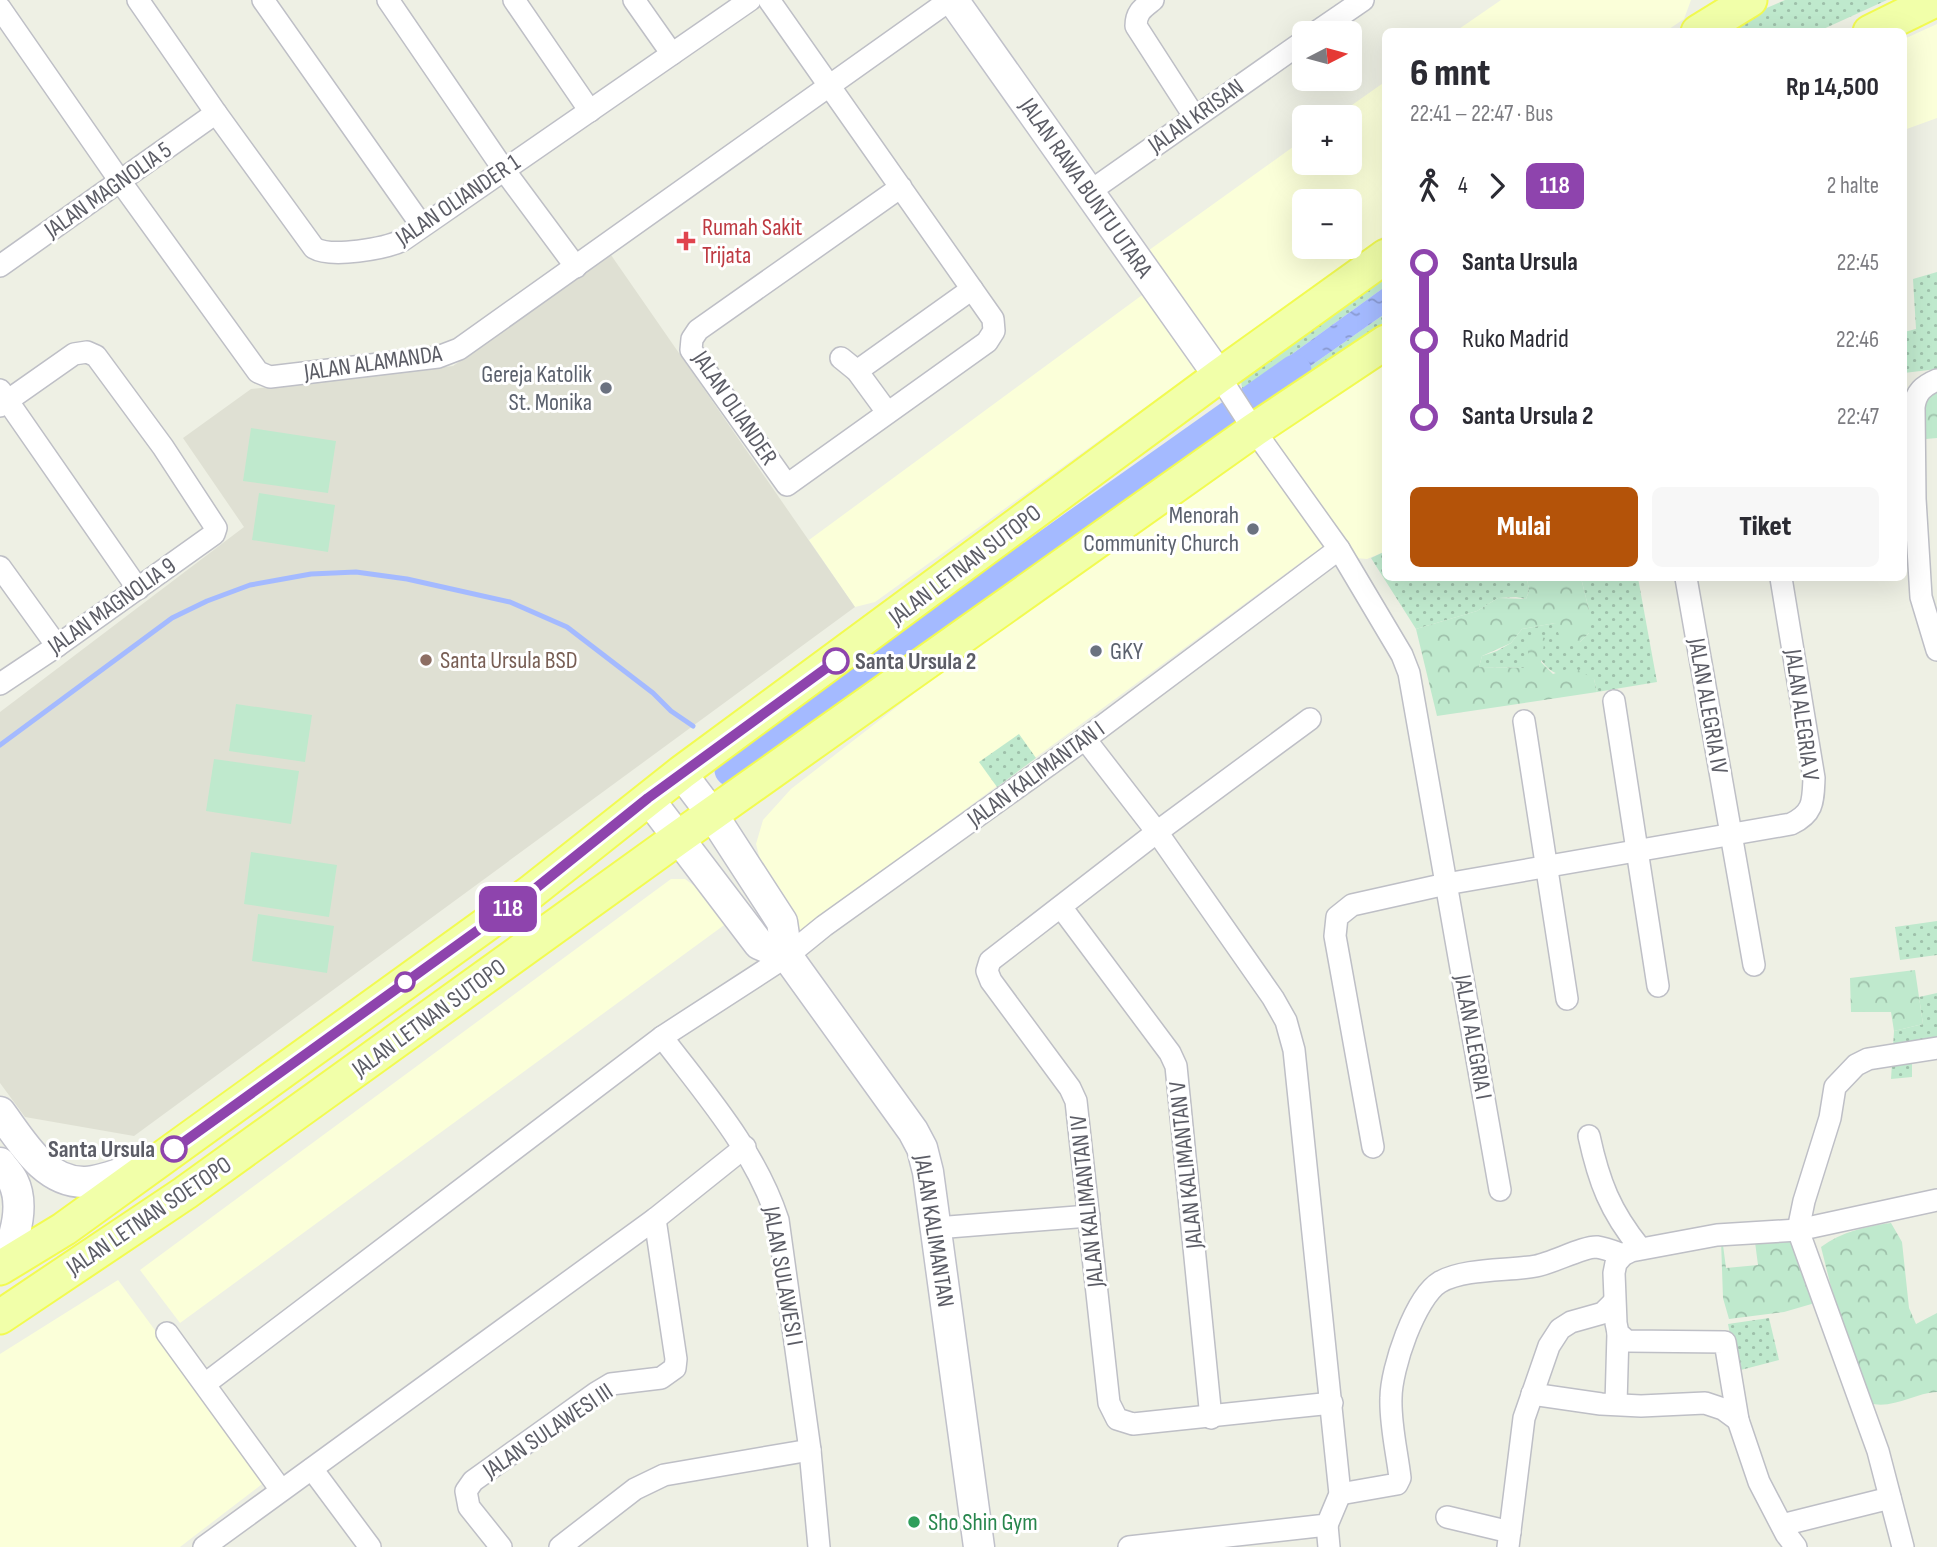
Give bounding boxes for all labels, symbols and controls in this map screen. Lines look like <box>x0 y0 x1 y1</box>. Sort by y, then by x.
north arrow <box>1292 21 1362 91</box>
map controls <box>1292 21 1362 259</box>
text: 6 mnt <box>1410 51 1490 96</box>
text: Rp 14,500 <box>1786 72 1879 103</box>
street label: JALAN KRISAN <box>1142 73 1249 160</box>
street label: JALAN RAWA BUNTU UTARA <box>1013 92 1159 284</box>
text: 22:41 – 22:47 · Bus <box>1410 100 1553 128</box>
button: + <box>1292 105 1362 175</box>
street label: JALAN MAGNOLIA 5 <box>38 136 177 245</box>
street label: JALAN OLIANDER 1 <box>389 147 526 253</box>
icon: walk <box>1410 167 1448 205</box>
icon: forward <box>1478 167 1516 205</box>
text: 118 <box>1540 171 1570 200</box>
text: 4 <box>1458 172 1468 200</box>
text: 2 halte <box>1827 172 1879 200</box>
button: − <box>1292 189 1362 259</box>
place label: Rumah Sakit Trijata <box>702 213 802 270</box>
marker: Rumah Sakit Trijata <box>676 231 696 251</box>
text: Santa Ursula <box>1462 247 1578 278</box>
text: 22:45 <box>1837 249 1879 277</box>
text: Ruko Madrid <box>1462 324 1569 355</box>
text: 22:46 <box>1836 326 1879 354</box>
street label: JALAN ALAMANDA <box>301 339 444 387</box>
street label: JALAN OLIANDER <box>686 345 784 471</box>
place label: Gereja Katolik St. Monika <box>481 360 592 417</box>
marker: Gereja Katolik St. Monika <box>598 380 614 396</box>
text: Santa Ursula 2 <box>1462 401 1593 432</box>
text: 22:47 <box>1837 403 1879 431</box>
button: Mulai <box>1410 487 1638 567</box>
button: Tiket <box>1652 487 1879 567</box>
street label: JALAN LETNAN SUTOPO <box>882 498 1047 632</box>
place label: Menorah Community Church <box>1083 501 1239 558</box>
marker: Menorah Community Church <box>1245 521 1261 537</box>
street label: JALAN MAGNOLIA 9 <box>42 551 182 661</box>
street label: JALAN ALEGRIA IV <box>1682 635 1734 776</box>
place label: GKY <box>1110 637 1143 666</box>
marker: GKY <box>1088 643 1104 659</box>
place label: Santa Ursula BSD <box>440 646 578 675</box>
place label: Santa Ursula 2 <box>855 647 976 676</box>
street label: JALAN ALEGRIA V <box>1778 647 1826 783</box>
marker: Santa Ursula 2 <box>823 648 849 674</box>
marker: Santa Ursula BSD <box>418 652 434 668</box>
street label: JALAN KALIMANTAN I <box>961 715 1110 834</box>
line badge: 118 <box>468 886 548 932</box>
text: 118 <box>493 894 523 923</box>
street label: JALAN LETNAN SUTOPO <box>346 952 512 1084</box>
street label: JALAN ALEGRIA I <box>1448 971 1498 1102</box>
unlabelled marker <box>395 972 415 992</box>
street label: JALAN KALIMANTAN V <box>1163 1080 1209 1251</box>
street label: JALAN KALIMANTAN IV <box>1064 1113 1111 1290</box>
place label: Santa Ursula <box>48 1135 155 1164</box>
marker: Santa Ursula <box>161 1136 187 1162</box>
street label: JALAN LETNAN SOETOPO <box>60 1150 237 1282</box>
street label: JALAN KALIMANTAN <box>908 1152 960 1309</box>
street label: JALAN SULAWESI I <box>756 1203 810 1348</box>
street label: JALAN SULAWESI III <box>477 1377 619 1486</box>
place label: Sho Shin Gym <box>928 1508 1038 1537</box>
marker: Sho Shin Gym <box>906 1514 922 1530</box>

